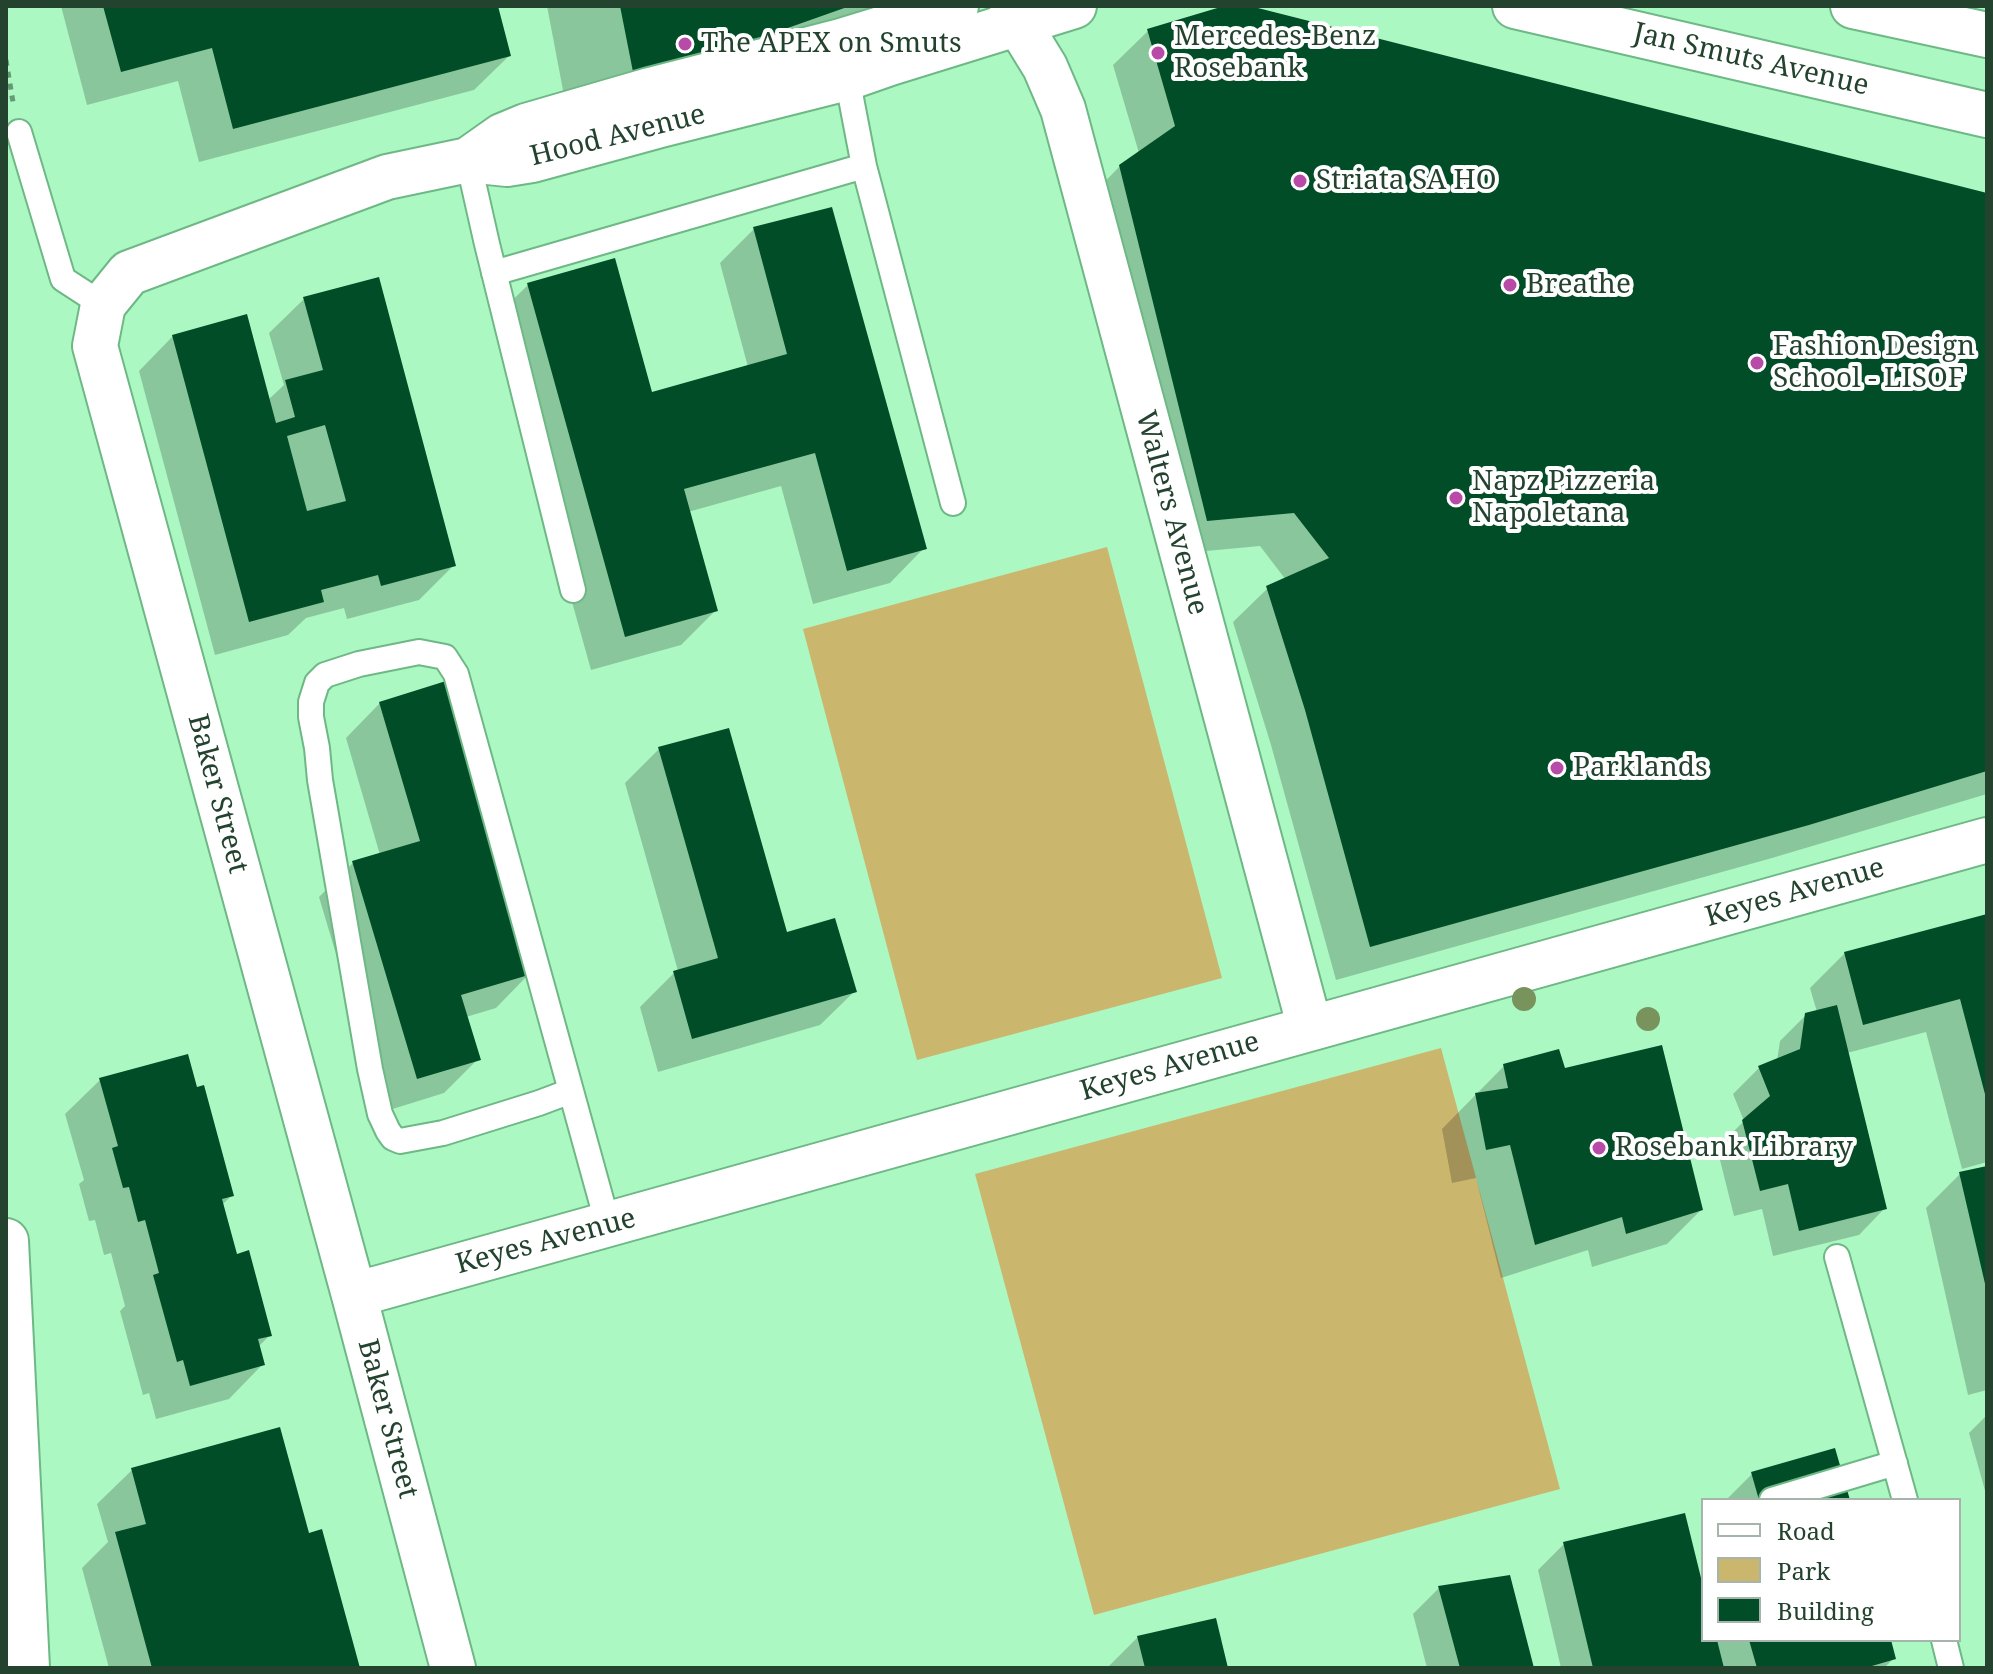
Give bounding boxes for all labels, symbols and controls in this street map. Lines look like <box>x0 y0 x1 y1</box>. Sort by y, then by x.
street label: Jan Smuts Avenue <box>1630 17 1872 103</box>
place label: Mercedes-Benz Rosebank <box>1174 20 1376 86</box>
place label: The APEX on Smuts <box>701 27 962 61</box>
marker: The APEX on Smuts <box>676 35 694 53</box>
marker: Mercedes-Benz Rosebank <box>1149 44 1167 62</box>
street label: Hood Avenue <box>527 98 709 174</box>
place label: Striata SA HO <box>1316 164 1497 198</box>
marker: Striata SA HO <box>1291 172 1309 190</box>
place label: Breathe <box>1526 268 1631 302</box>
marker: Breathe <box>1501 276 1519 294</box>
place label: Fashion Design School - LISOF <box>1773 330 1975 396</box>
marker: Fashion Design School - LISOF <box>1748 354 1766 372</box>
street label: Walters Avenue <box>1128 407 1214 619</box>
place label: Napz Pizzeria Napoletana <box>1472 465 1655 531</box>
marker: Napz Pizzeria Napoletana <box>1447 489 1465 507</box>
street label: Baker Street <box>180 711 254 877</box>
place label: Parklands <box>1573 751 1708 785</box>
marker: Parklands <box>1548 759 1566 777</box>
street label: Keyes Avenue <box>1702 851 1888 935</box>
street label: Keyes Avenue <box>1077 1025 1263 1109</box>
place label: Rosebank Library <box>1615 1131 1853 1165</box>
marker: Rosebank Library <box>1590 1139 1608 1157</box>
street label: Keyes Avenue <box>452 1202 640 1282</box>
street label: Baker Street <box>350 1336 424 1502</box>
legend <box>1701 1498 1961 1642</box>
text: Road <box>1777 1514 1835 1547</box>
text: Park <box>1777 1554 1830 1587</box>
text: Building <box>1777 1594 1874 1627</box>

